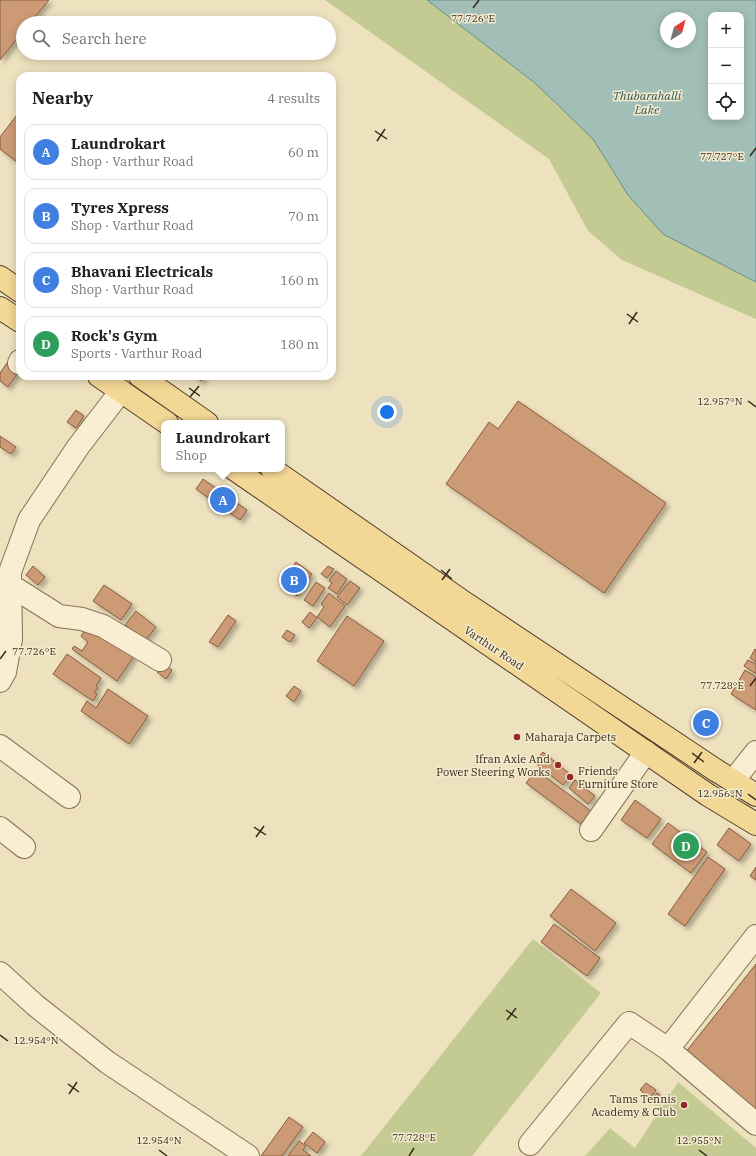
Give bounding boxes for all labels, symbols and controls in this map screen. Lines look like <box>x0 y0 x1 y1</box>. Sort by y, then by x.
text: 77.726°E <box>451 12 495 25</box>
north arrow <box>660 12 696 48</box>
map controls <box>708 12 744 120</box>
button: + <box>708 12 744 48</box>
search box <box>16 16 336 60</box>
icon: search <box>30 27 52 49</box>
text: Search here <box>62 29 147 48</box>
button: − <box>708 48 744 84</box>
button: locate <box>708 84 744 120</box>
text: Nearby <box>32 87 93 109</box>
water label: Thubarahalli Lake <box>613 88 682 117</box>
text: 4 results <box>267 90 320 107</box>
text: Laundrokart <box>71 134 165 153</box>
text: A <box>41 144 51 161</box>
text: 60 m <box>288 144 319 161</box>
text: 77.727°E <box>700 150 744 163</box>
text: Shop · Varthur Road <box>71 153 194 170</box>
text: Tyres Xpress <box>71 198 169 217</box>
text: B <box>41 208 51 225</box>
text: 70 m <box>288 208 319 225</box>
text: Shop · Varthur Road <box>71 217 194 234</box>
text: Bhavani Electricals <box>71 262 213 281</box>
text: C <box>42 272 50 289</box>
text: 160 m <box>280 272 319 289</box>
text: Shop · Varthur Road <box>71 281 194 298</box>
text: Rock's Gym <box>71 326 158 345</box>
text: D <box>41 336 51 353</box>
text: 180 m <box>280 336 319 353</box>
text: Sports · Varthur Road <box>71 345 202 362</box>
text: 12.957°N <box>697 395 743 408</box>
your location <box>377 402 397 422</box>
popup <box>161 420 285 472</box>
text: Laundrokart <box>176 428 270 447</box>
text: Shop <box>176 447 207 464</box>
pin: A <box>210 485 236 515</box>
pin: B <box>281 565 307 595</box>
street label: Varthur Road <box>462 623 527 673</box>
text: 77.726°E <box>12 645 56 658</box>
text: 77.728°E <box>700 679 744 692</box>
pin: C <box>693 708 719 738</box>
place label: Maharaja Carpets <box>525 730 616 744</box>
marker: Maharaja Carpets <box>512 732 522 742</box>
place label: Ifran Axle And Power Steering Works <box>436 752 550 779</box>
marker: Ifran Axle And Power Steering Works <box>553 760 563 770</box>
place label: Friends Furniture Store <box>578 764 658 791</box>
marker: Friends Furniture Store <box>565 772 575 782</box>
text: 12.956°N <box>697 787 743 800</box>
pin: D <box>673 831 699 861</box>
text: 12.954°N <box>13 1034 59 1047</box>
place label: Tams Tennis Academy & Club <box>591 1092 676 1119</box>
marker: Tams Tennis Academy & Club <box>679 1100 689 1110</box>
text: 77.728°E <box>392 1131 436 1144</box>
text: 12.954°N <box>136 1134 182 1147</box>
text: 12.955°N <box>676 1134 722 1147</box>

